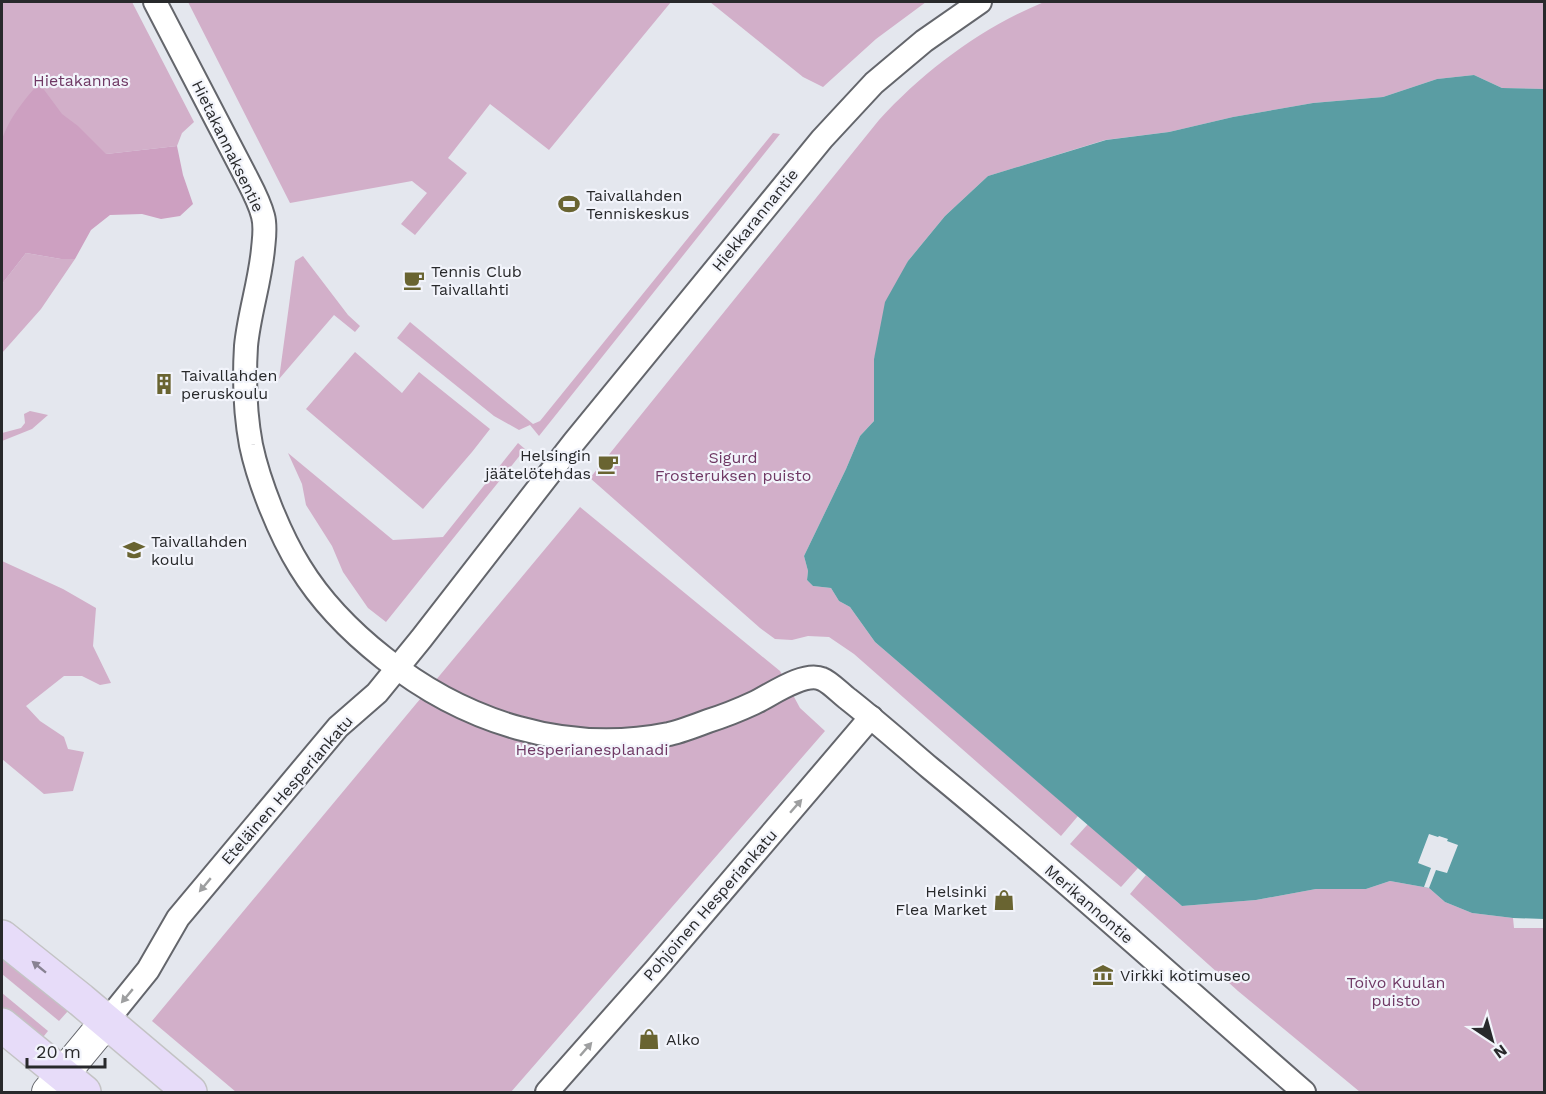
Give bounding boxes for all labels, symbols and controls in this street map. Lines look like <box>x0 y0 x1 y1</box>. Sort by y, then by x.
park label: Hietakannas <box>33 71 129 90</box>
street label: Hietakannaksentie <box>188 77 268 215</box>
street label: Hiekkarannantie <box>708 165 802 275</box>
place label: Taivallahden Tenniskeskus <box>586 186 689 223</box>
sports icon: Taivallahden Tenniskeskus <box>557 192 581 216</box>
place label: Tennis Club Taivallahti <box>431 262 522 299</box>
cafe icon: Tennis Club Taivallahti <box>402 268 426 292</box>
place label: Taivallahden peruskoulu <box>181 366 277 403</box>
building icon: Taivallahden peruskoulu <box>152 372 176 396</box>
place label: Helsingin jäätelötehdas <box>483 446 591 483</box>
park label: Sigurd Frosteruksen puisto <box>655 448 811 485</box>
cafe icon: Helsingin jäätelötehdas <box>596 452 620 476</box>
place label: Taivallahden koulu <box>151 532 247 569</box>
school or university icon: Taivallahden koulu <box>122 538 146 562</box>
street label: Eteläinen Hesperiankatu <box>217 712 357 868</box>
park label: Hesperianesplanadi <box>515 740 669 759</box>
one-way arrow <box>789 798 802 814</box>
street label: Pohjoinen Hesperiankatu <box>639 825 781 985</box>
street label: Merikannontie <box>1041 860 1137 948</box>
one-way arrow <box>199 877 212 893</box>
place label: Helsinki Flea Market <box>895 882 987 919</box>
shop icon: Helsinki Flea Market <box>992 888 1016 912</box>
one-way arrow <box>31 960 47 973</box>
museum icon: Virkki kotimuseo <box>1091 963 1115 987</box>
place label: Virkki kotimuseo <box>1120 966 1251 985</box>
park label: Toivo Kuulan puisto <box>1347 973 1445 1010</box>
one-way arrow <box>121 988 134 1003</box>
north arrow <box>1462 1010 1522 1070</box>
shop icon: Alko <box>637 1027 661 1051</box>
place label: Alko <box>666 1030 700 1049</box>
scale bar <box>27 1031 105 1069</box>
text: 20 m <box>36 1041 81 1062</box>
one-way arrow <box>579 1041 593 1056</box>
text: N <box>1490 1041 1511 1063</box>

